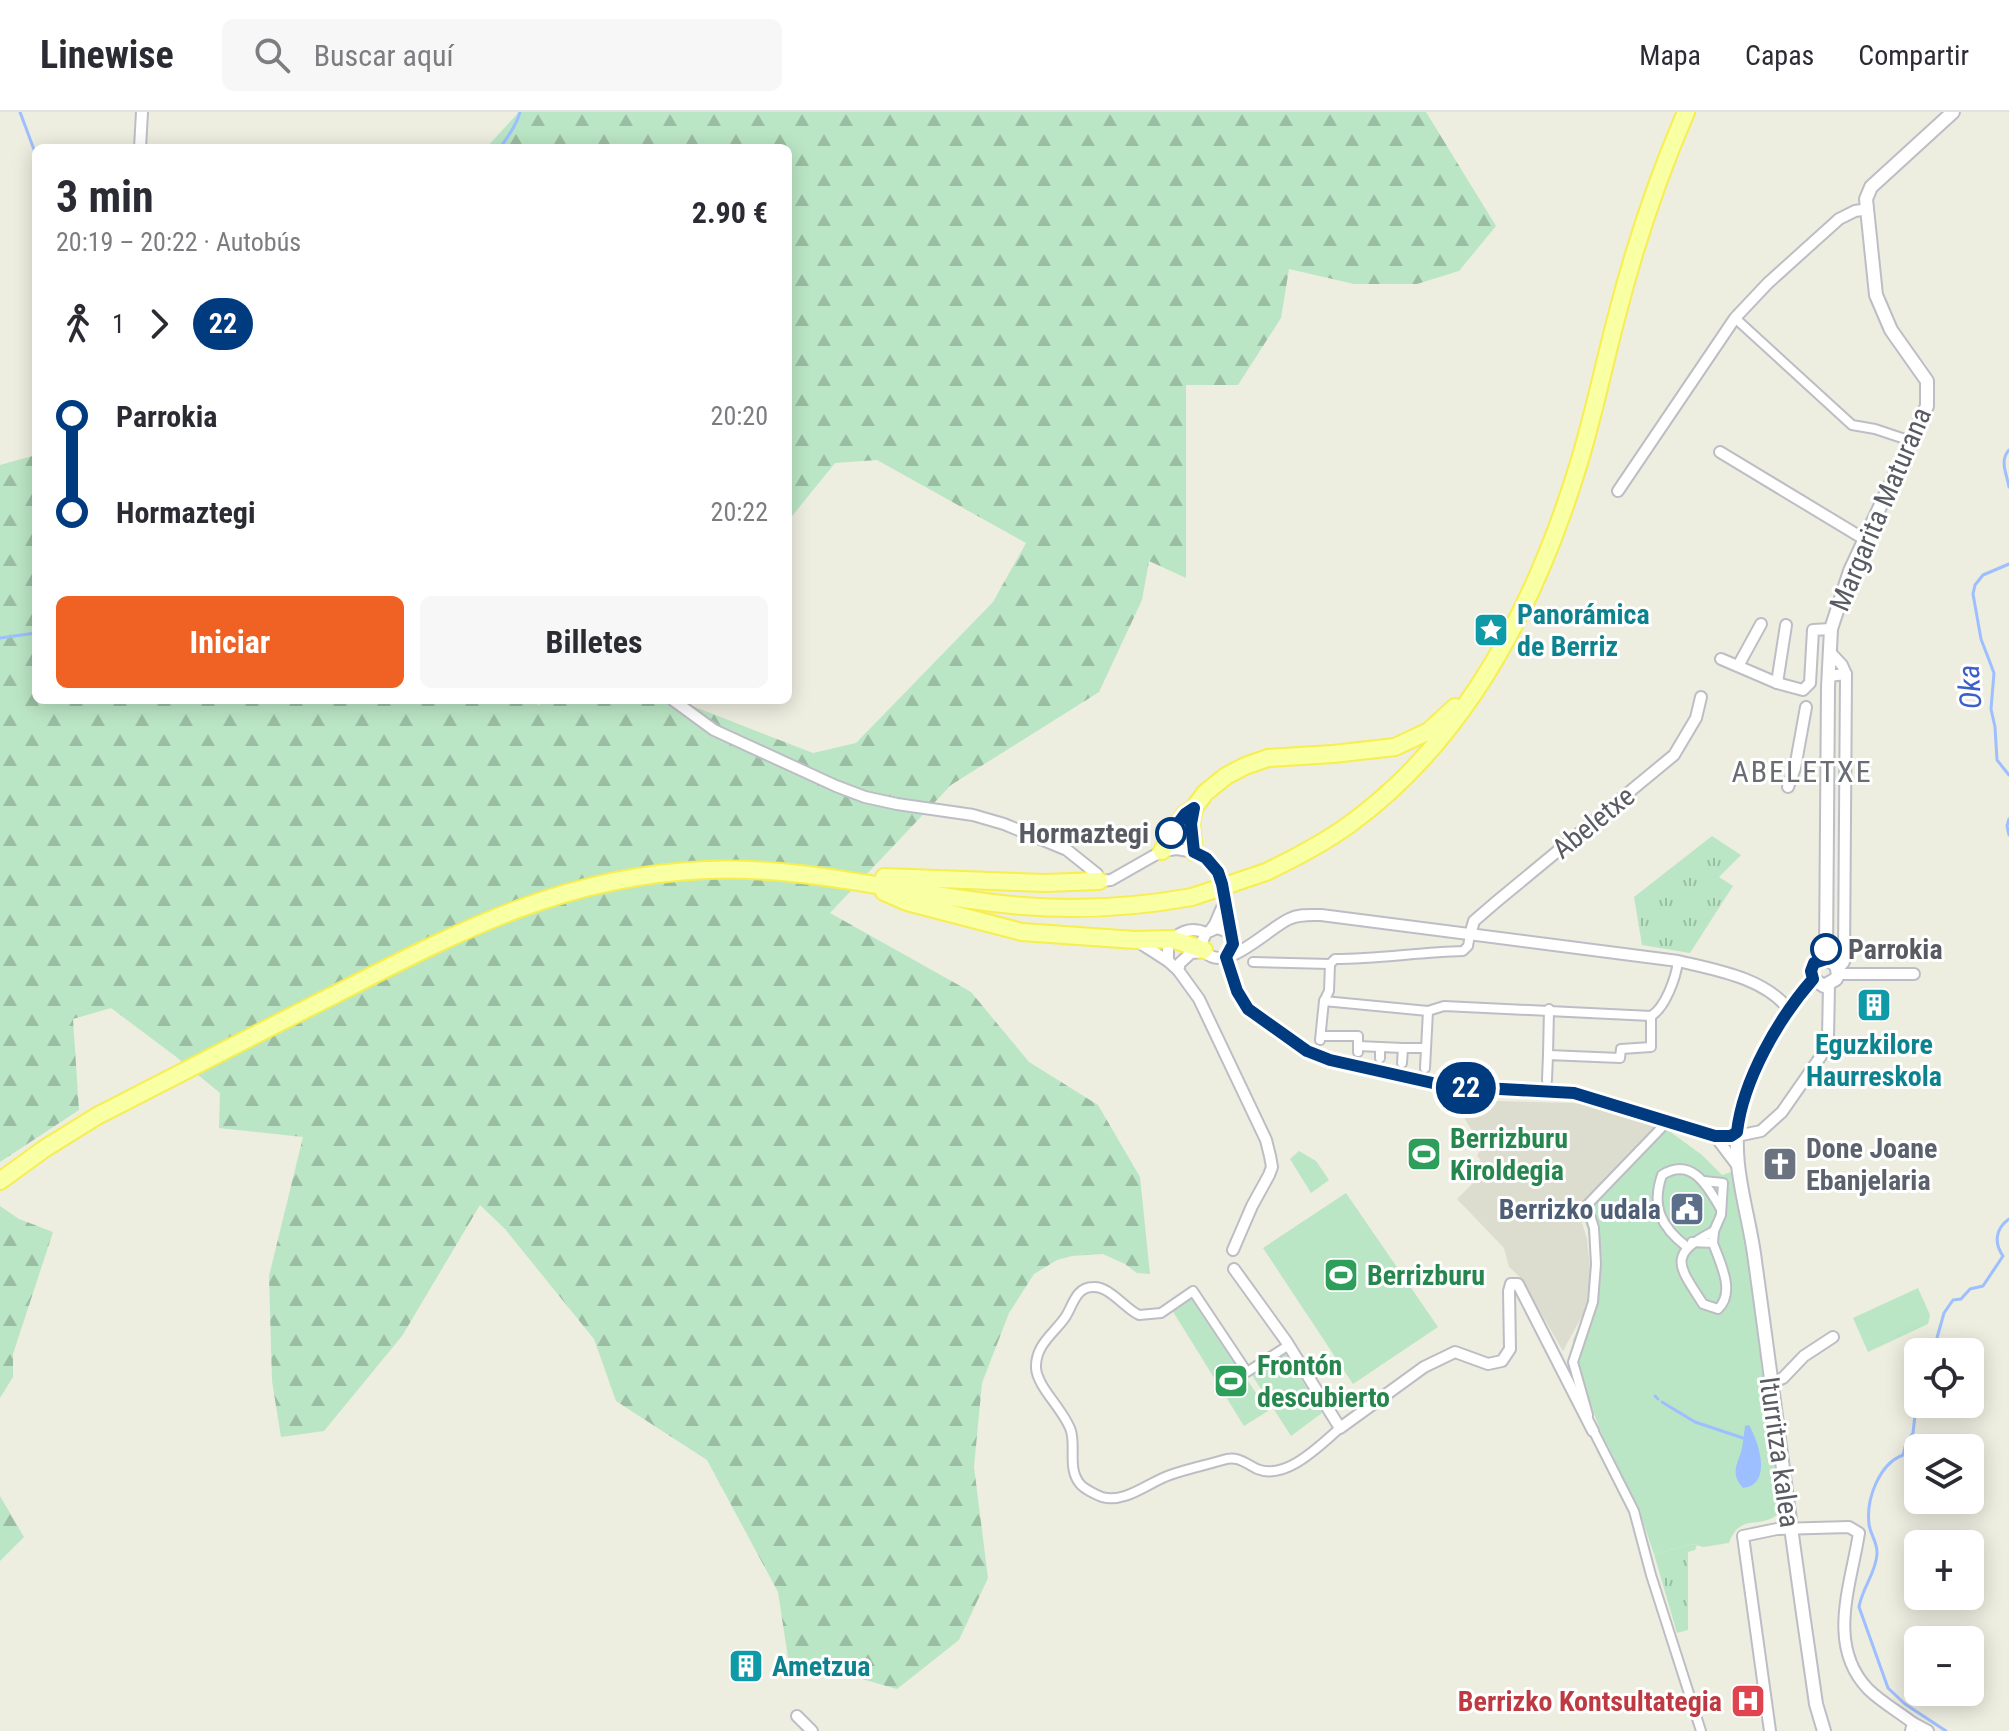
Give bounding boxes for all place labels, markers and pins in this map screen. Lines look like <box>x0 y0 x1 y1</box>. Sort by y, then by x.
place label: Panorámica de Berriz <box>1517 598 1650 663</box>
place icon: Panorámica de Berriz <box>1472 611 1510 649</box>
place label: Hormaztegi <box>1019 817 1149 850</box>
marker: Hormaztegi <box>1156 818 1186 848</box>
place label: Parrokia <box>1848 933 1943 966</box>
marker: Parrokia <box>1811 934 1841 964</box>
building icon: Eguzkilore Haurreskola <box>1855 986 1893 1024</box>
place label: Eguzkilore Haurreskola <box>1806 1028 1942 1093</box>
place label: Berrizburu Kiroldegia <box>1450 1122 1568 1187</box>
place label: Done Joane Ebanjelaria <box>1806 1132 1937 1197</box>
sports icon: Berrizburu Kiroldegia <box>1405 1135 1443 1173</box>
church icon: Done Joane Ebanjelaria <box>1761 1145 1799 1183</box>
public building icon: Berrizko udala <box>1668 1190 1706 1228</box>
place label: Berrizko udala <box>1499 1193 1661 1226</box>
sports icon: Berrizburu <box>1322 1256 1360 1294</box>
place label: Berrizburu <box>1367 1259 1485 1292</box>
place label: Frontón descubierto <box>1257 1349 1390 1414</box>
sports icon: Frontón descubierto <box>1212 1362 1250 1400</box>
building icon: Ametzua <box>727 1647 765 1685</box>
place label: Ametzua <box>772 1650 870 1683</box>
hospital icon: Berrizko Kontsultategia <box>1729 1682 1767 1720</box>
place label: Berrizko Kontsultategia <box>1458 1685 1722 1718</box>

